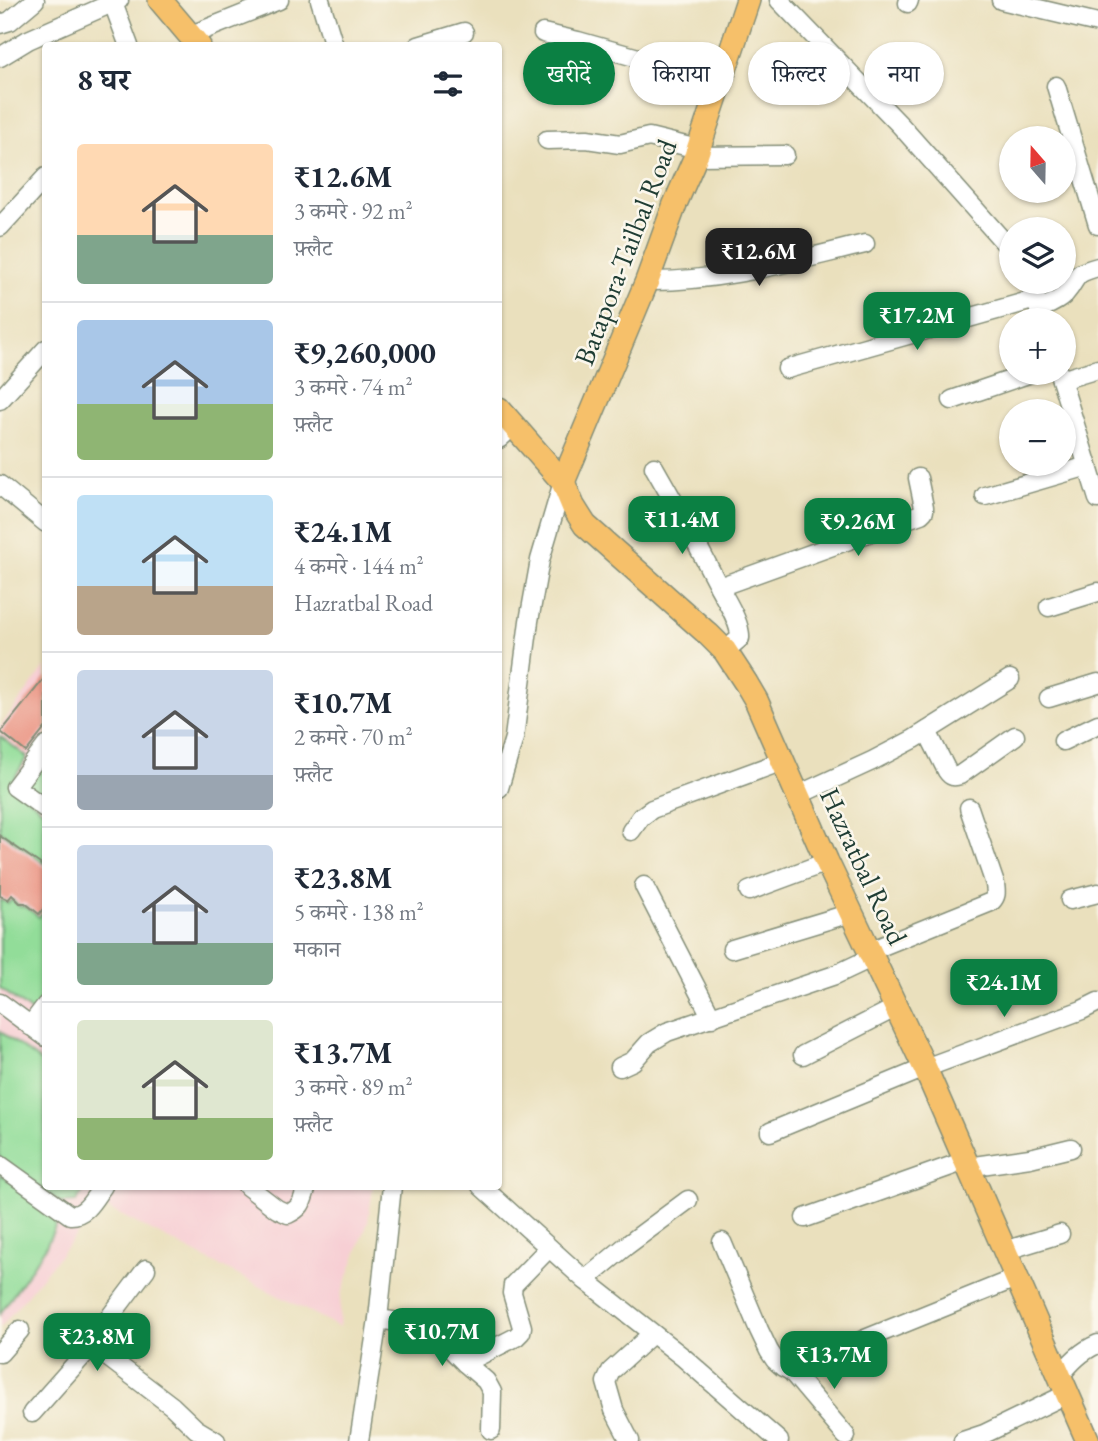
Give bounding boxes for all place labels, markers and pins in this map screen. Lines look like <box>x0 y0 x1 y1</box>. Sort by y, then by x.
pin: ₹12.6M <box>702 229 816 288</box>
pin: ₹17.2M <box>860 292 974 352</box>
pin: ₹11.4M <box>625 496 739 556</box>
pin: ₹9.26M <box>801 498 915 558</box>
pin: ₹24.1M <box>947 960 1061 1019</box>
pin: ₹10.7M <box>385 1308 499 1368</box>
pin: ₹23.8M <box>40 1314 154 1373</box>
pin: ₹13.7M <box>777 1332 891 1391</box>

